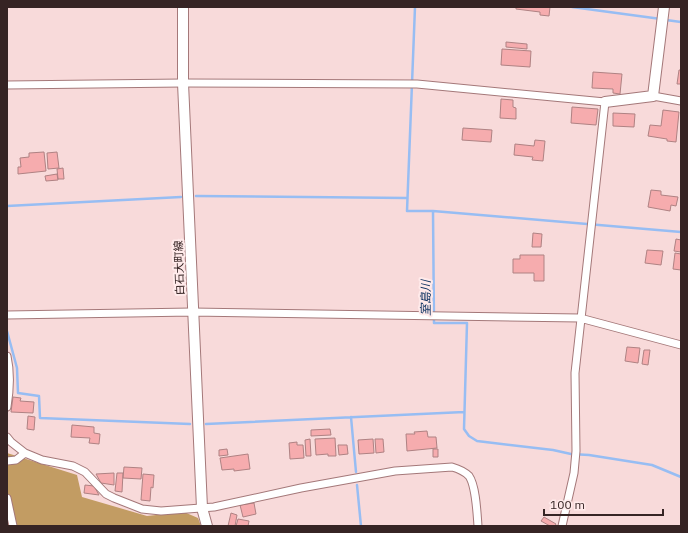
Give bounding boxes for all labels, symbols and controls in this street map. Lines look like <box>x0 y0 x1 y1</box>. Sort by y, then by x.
street label: 白石大町線 <box>171 240 187 296</box>
water label: 室島川 <box>418 278 433 316</box>
scale bar <box>544 491 663 517</box>
text: 100 m <box>550 497 585 512</box>

